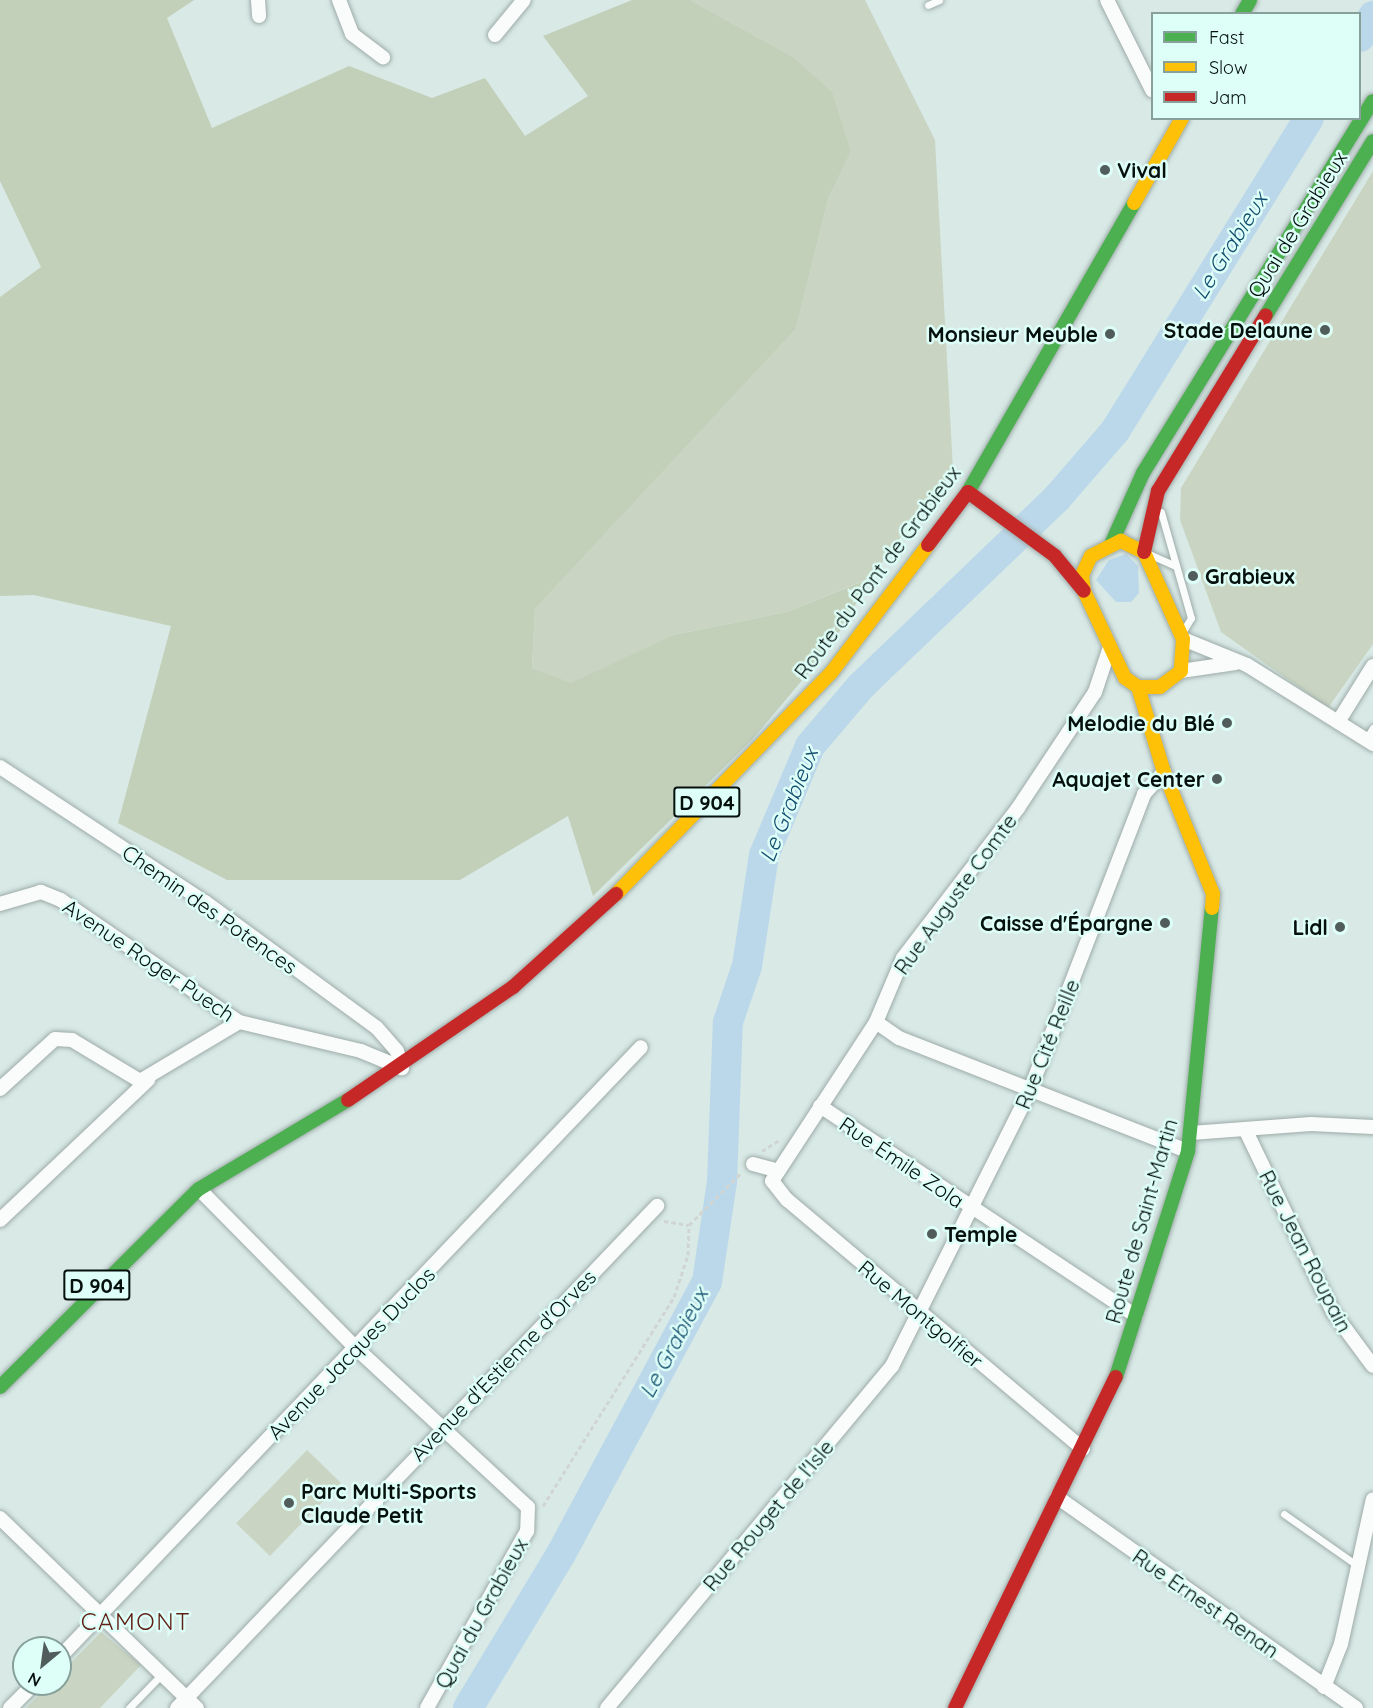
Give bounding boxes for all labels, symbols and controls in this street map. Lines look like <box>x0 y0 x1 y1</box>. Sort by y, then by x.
legend <box>1151 12 1361 120</box>
text: Fast <box>1209 26 1244 49</box>
text: Slow <box>1209 56 1247 79</box>
text: Jam <box>1209 86 1247 109</box>
street label: Quai de Grabieux <box>1242 146 1352 302</box>
place label: Vival <box>1117 157 1167 183</box>
marker: Vival <box>1098 163 1112 177</box>
water label: Le Grabieux <box>1187 188 1273 304</box>
place label: Stade Delaune <box>1164 317 1313 343</box>
place label: Monsieur Meuble <box>927 321 1098 347</box>
marker: Stade Delaune <box>1318 323 1332 337</box>
marker: Monsieur Meuble <box>1103 327 1117 341</box>
street label: Route du Pont de Grabieux <box>789 460 965 684</box>
place label: Grabieux <box>1205 563 1295 589</box>
marker: Grabieux <box>1186 569 1200 583</box>
place label: Melodie du Blé <box>1067 710 1215 736</box>
marker: Melodie du Blé <box>1220 716 1234 730</box>
water label: Le Grabieux <box>754 744 824 866</box>
place label: Aquajet Center <box>1052 766 1205 792</box>
marker: Aquajet Center <box>1210 772 1224 786</box>
road number: D 904 <box>672 785 742 819</box>
street label: Rue Auguste Comte <box>888 809 1022 979</box>
street label: Chemin des Potences <box>118 839 302 979</box>
street label: Avenue Roger Puech <box>58 893 240 1027</box>
place label: Caisse d'Épargne <box>980 910 1153 936</box>
place label: Lidl <box>1292 914 1328 940</box>
marker: Caisse d'Épargne <box>1158 916 1172 930</box>
marker: Lidl <box>1333 920 1347 934</box>
street label: Rue Cité Reille <box>1009 975 1085 1113</box>
street label: Rue Émile Zola <box>835 1111 969 1213</box>
street label: Route de Saint-Martin <box>1100 1116 1182 1326</box>
street label: Rue Jean Roupain <box>1254 1166 1358 1336</box>
place label: Temple <box>944 1221 1017 1247</box>
marker: Temple <box>925 1227 939 1241</box>
street label: Rue Montgolfier <box>854 1255 988 1373</box>
street label: Avenue Jacques Duclos <box>262 1261 440 1445</box>
street label: Avenue d'Estienne d'Orves <box>405 1264 601 1466</box>
road number: D 904 <box>63 1268 132 1302</box>
water label: Le Grabieux <box>634 1284 714 1402</box>
street label: Rue Rouget de l'Isle <box>697 1434 839 1596</box>
place label: Parc Multi-Sports Claude Petit <box>301 1478 476 1528</box>
marker: Parc Multi-Sports Claude Petit <box>282 1496 296 1510</box>
street label: Quai du Grabieux <box>429 1533 533 1693</box>
street label: Rue Ernest Renan <box>1128 1543 1284 1663</box>
district label: CAMONT <box>81 1608 191 1636</box>
north arrow <box>12 1636 72 1696</box>
text: N <box>24 1668 44 1692</box>

